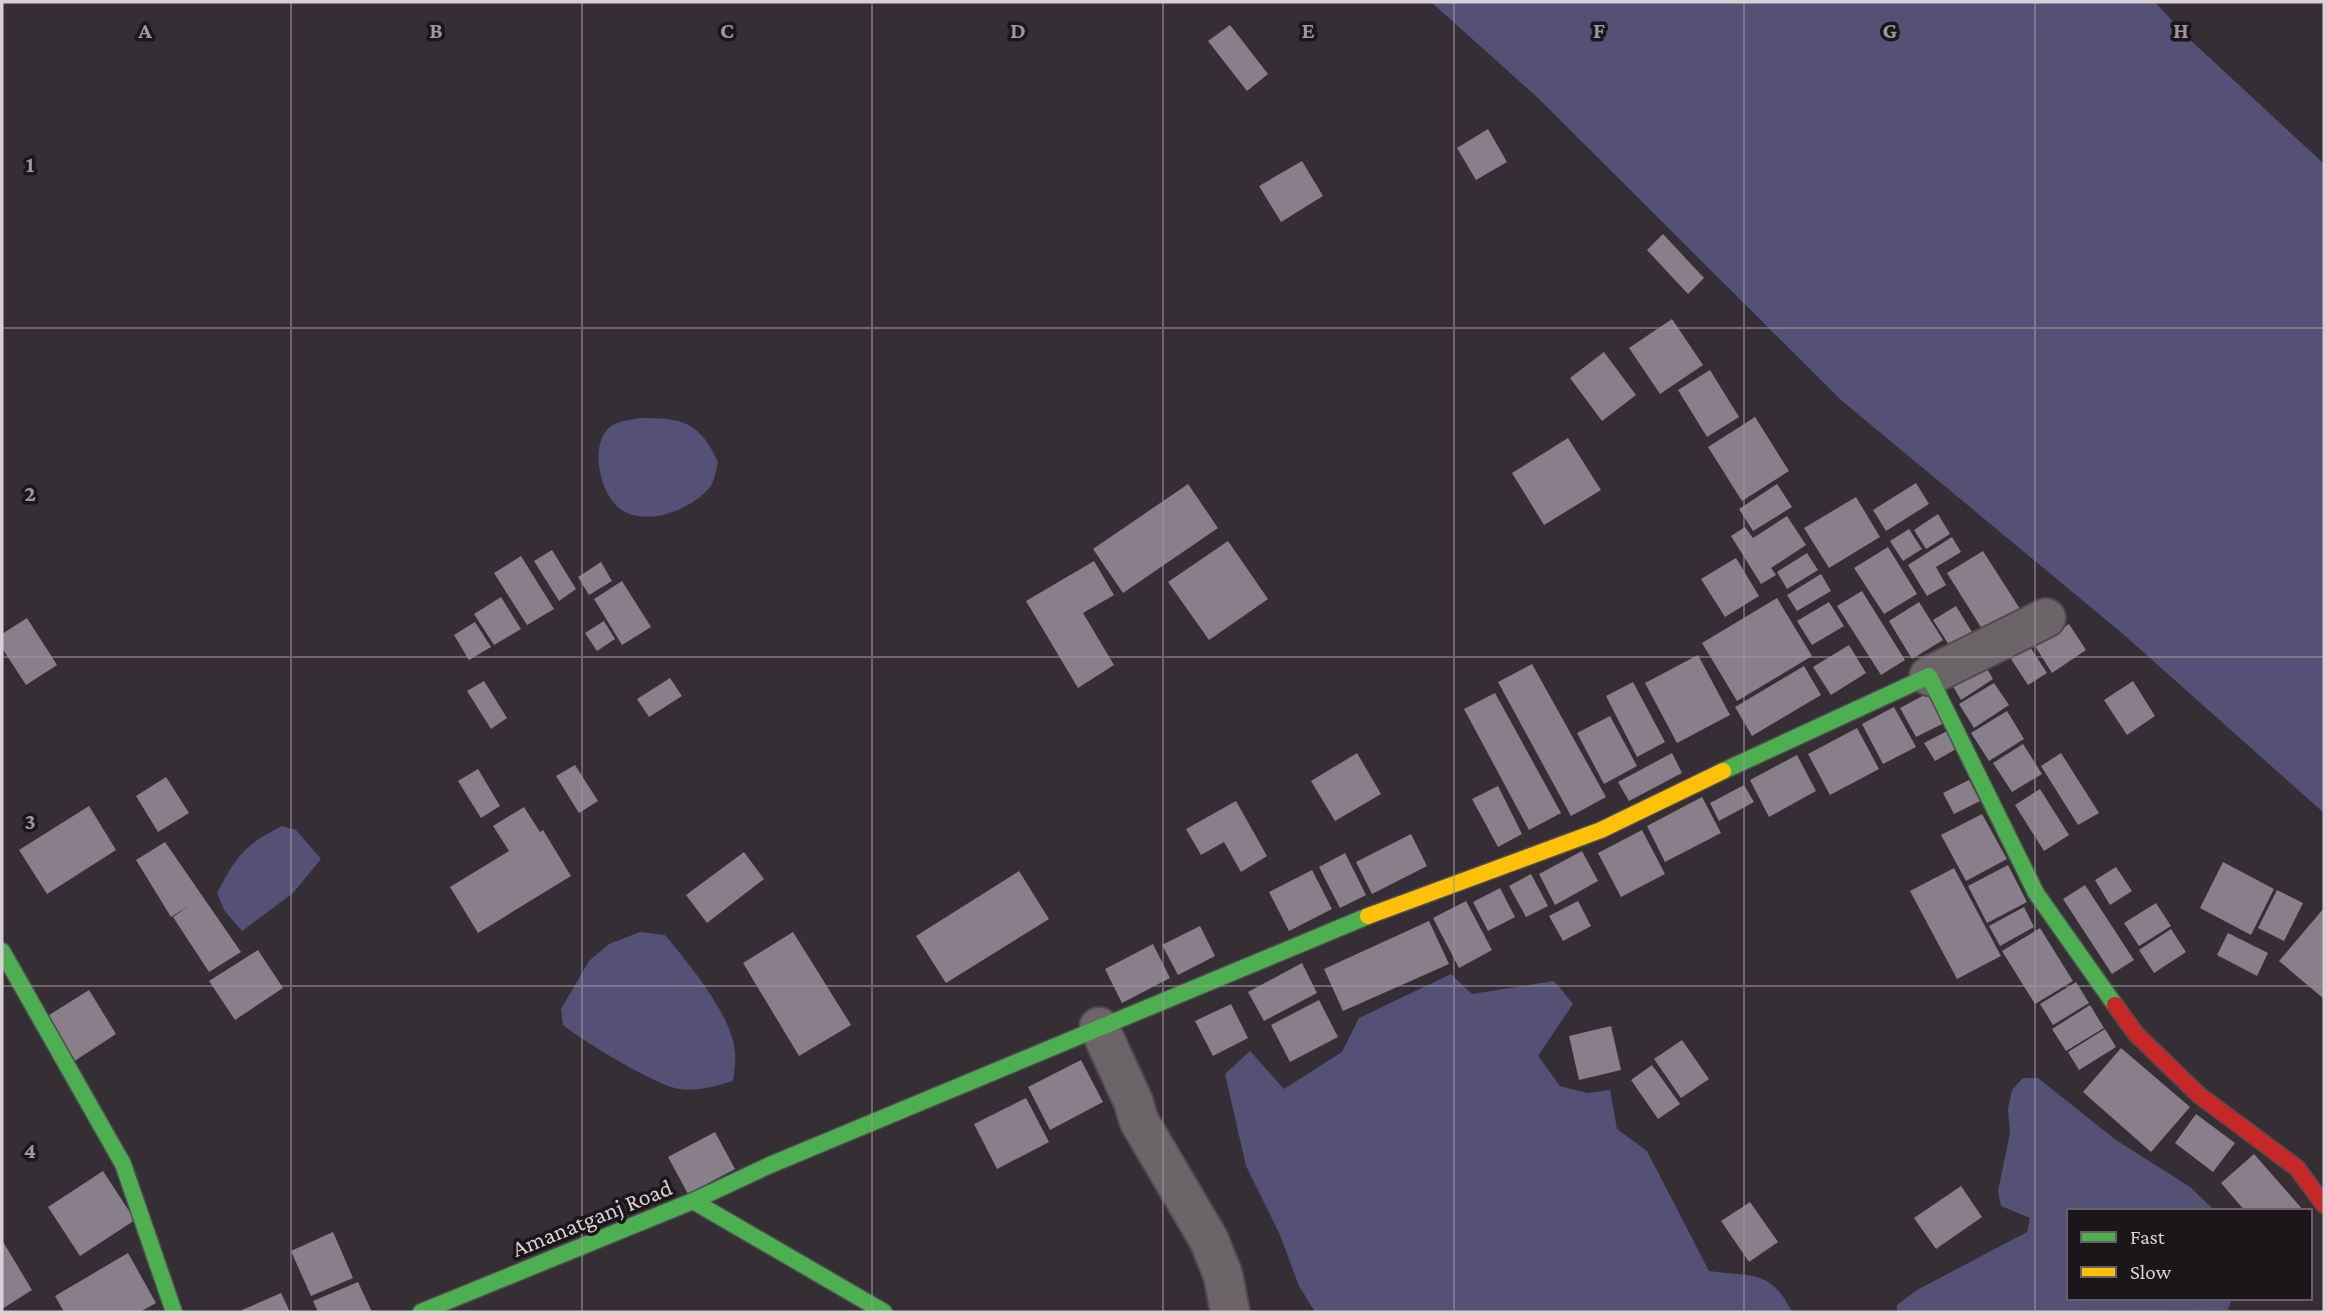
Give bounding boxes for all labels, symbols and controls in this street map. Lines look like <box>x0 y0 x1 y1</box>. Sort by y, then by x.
text: A <box>137 17 152 43</box>
text: B <box>429 17 443 43</box>
text: C <box>720 17 734 43</box>
text: D <box>1010 17 1026 43</box>
text: E <box>1301 17 1315 43</box>
text: F <box>1593 17 1605 43</box>
text: G <box>1883 17 1898 43</box>
text: H <box>2173 17 2189 43</box>
text: 1 <box>26 151 35 177</box>
text: 2 <box>24 480 36 506</box>
text: 3 <box>24 808 36 834</box>
text: 4 <box>24 1137 36 1163</box>
street label: Amanatganj Road <box>508 1173 676 1262</box>
legend <box>2067 1209 2312 1300</box>
text: Fast <box>2130 1225 2166 1249</box>
text: Slow <box>2130 1260 2172 1284</box>

